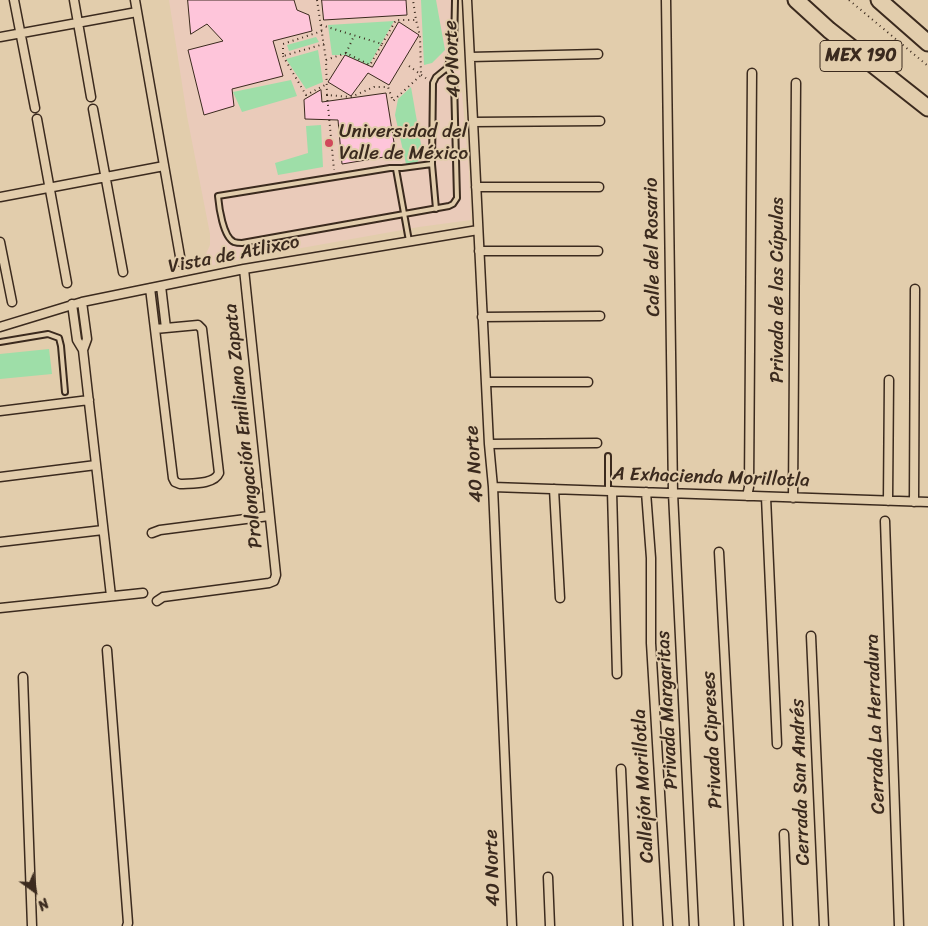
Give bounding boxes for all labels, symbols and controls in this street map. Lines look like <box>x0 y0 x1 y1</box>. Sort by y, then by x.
street label: 40 Norte <box>440 20 466 98</box>
road number: MEX 190 <box>820 40 902 72</box>
place label: Universidad del Valle de México <box>339 121 468 165</box>
marker: Universidad del Valle de México <box>323 137 335 149</box>
street label: Calle del Rosario <box>640 177 666 317</box>
street label: Privada de las Cúpulas <box>767 197 789 383</box>
street label: Vista de Atlixco <box>167 231 301 279</box>
street label: Prolongación Emiliano Zapata <box>220 303 268 549</box>
street label: 40 Norte <box>461 425 489 503</box>
street label: A Exhacienda Morillotla <box>612 463 810 493</box>
street label: Privada Margaritas <box>652 630 684 790</box>
street label: Cerrada La Herradura <box>861 633 891 815</box>
street label: Privada Cipreses <box>698 671 728 809</box>
street label: Cerrada San Andrés <box>787 698 815 866</box>
street label: Callejón Morillotla <box>629 708 659 864</box>
street label: 40 Norte <box>480 829 506 907</box>
north arrow <box>10 866 60 916</box>
text: N <box>32 891 54 917</box>

